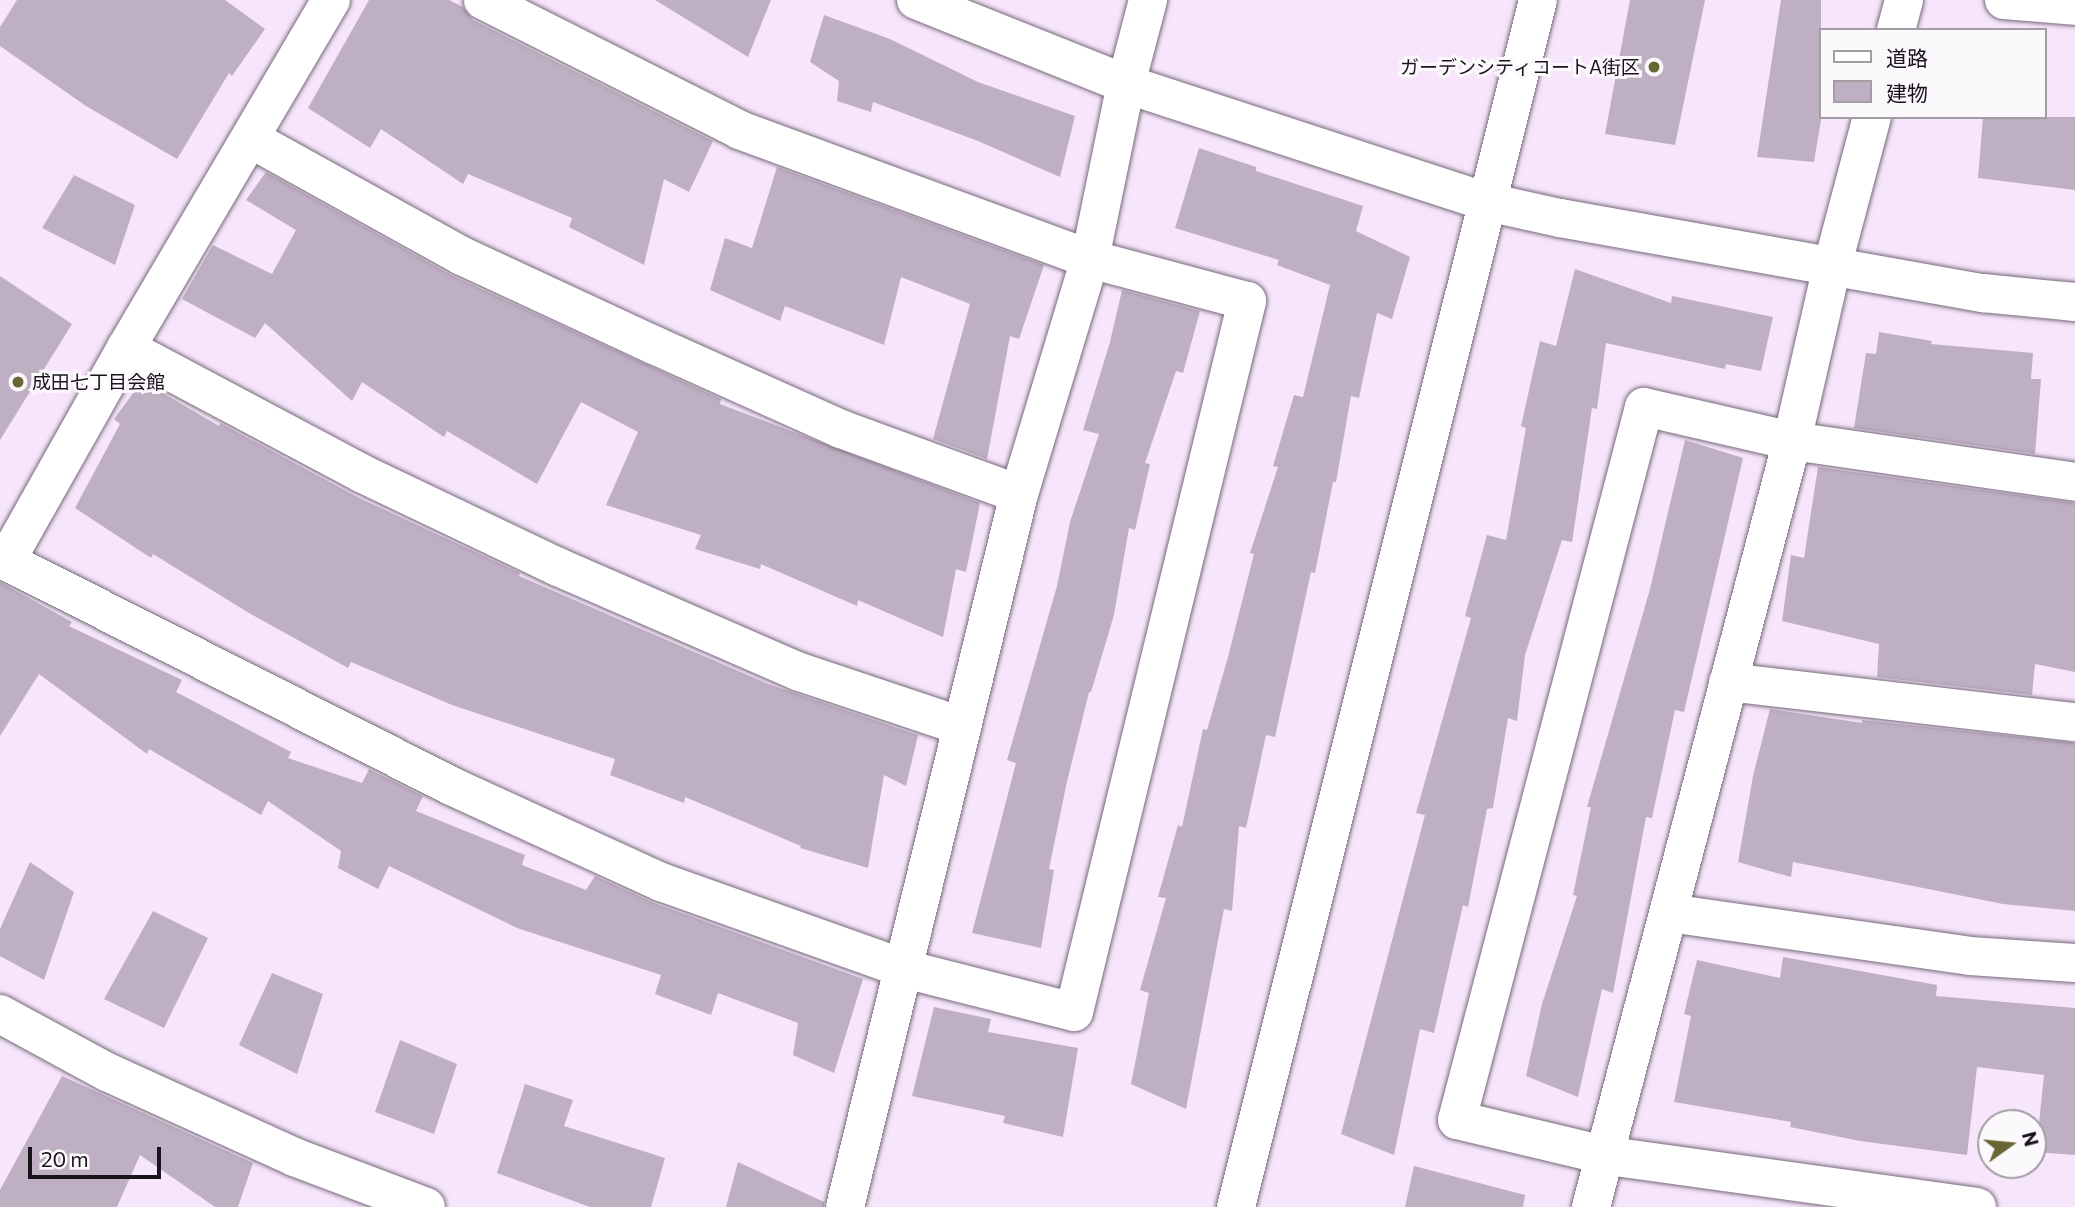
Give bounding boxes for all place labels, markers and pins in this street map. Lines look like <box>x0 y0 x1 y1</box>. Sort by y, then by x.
place label: ガーデンシティコートA街区 <box>1399 56 1640 78</box>
marker: ガーデンシティコートA街区 <box>1646 59 1662 75</box>
place label: 成田七丁目会館 <box>32 371 165 393</box>
marker: 成田七丁目会館 <box>10 374 26 390</box>

